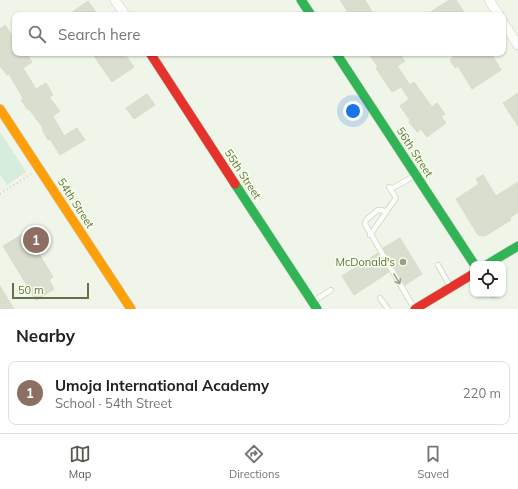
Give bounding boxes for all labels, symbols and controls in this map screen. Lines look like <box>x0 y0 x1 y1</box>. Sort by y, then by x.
search box <box>12 12 506 56</box>
icon: search <box>26 23 48 45</box>
text: Search here <box>58 25 140 44</box>
your location <box>343 101 363 121</box>
street label: 56th Street <box>394 124 436 180</box>
street label: 55th Street <box>222 146 264 202</box>
street label: 54th Street <box>55 175 97 231</box>
pin: 1 <box>23 225 49 255</box>
place label: McDonald's <box>335 255 395 269</box>
marker: McDonald's <box>398 257 408 267</box>
map controls <box>470 261 506 297</box>
button: locate <box>470 261 506 297</box>
one-way arrow <box>393 273 401 284</box>
scale bar <box>12 281 89 300</box>
text: 50 m <box>18 283 44 297</box>
text: Nearby <box>16 325 75 346</box>
text: Umoja International Academy <box>55 376 269 395</box>
text: 1 <box>26 385 34 401</box>
text: 220 m <box>463 385 501 401</box>
text: School · 54th Street <box>55 395 172 411</box>
tab: Map <box>69 443 91 481</box>
tab: Directions <box>229 443 280 481</box>
tab: Saved <box>417 443 449 481</box>

